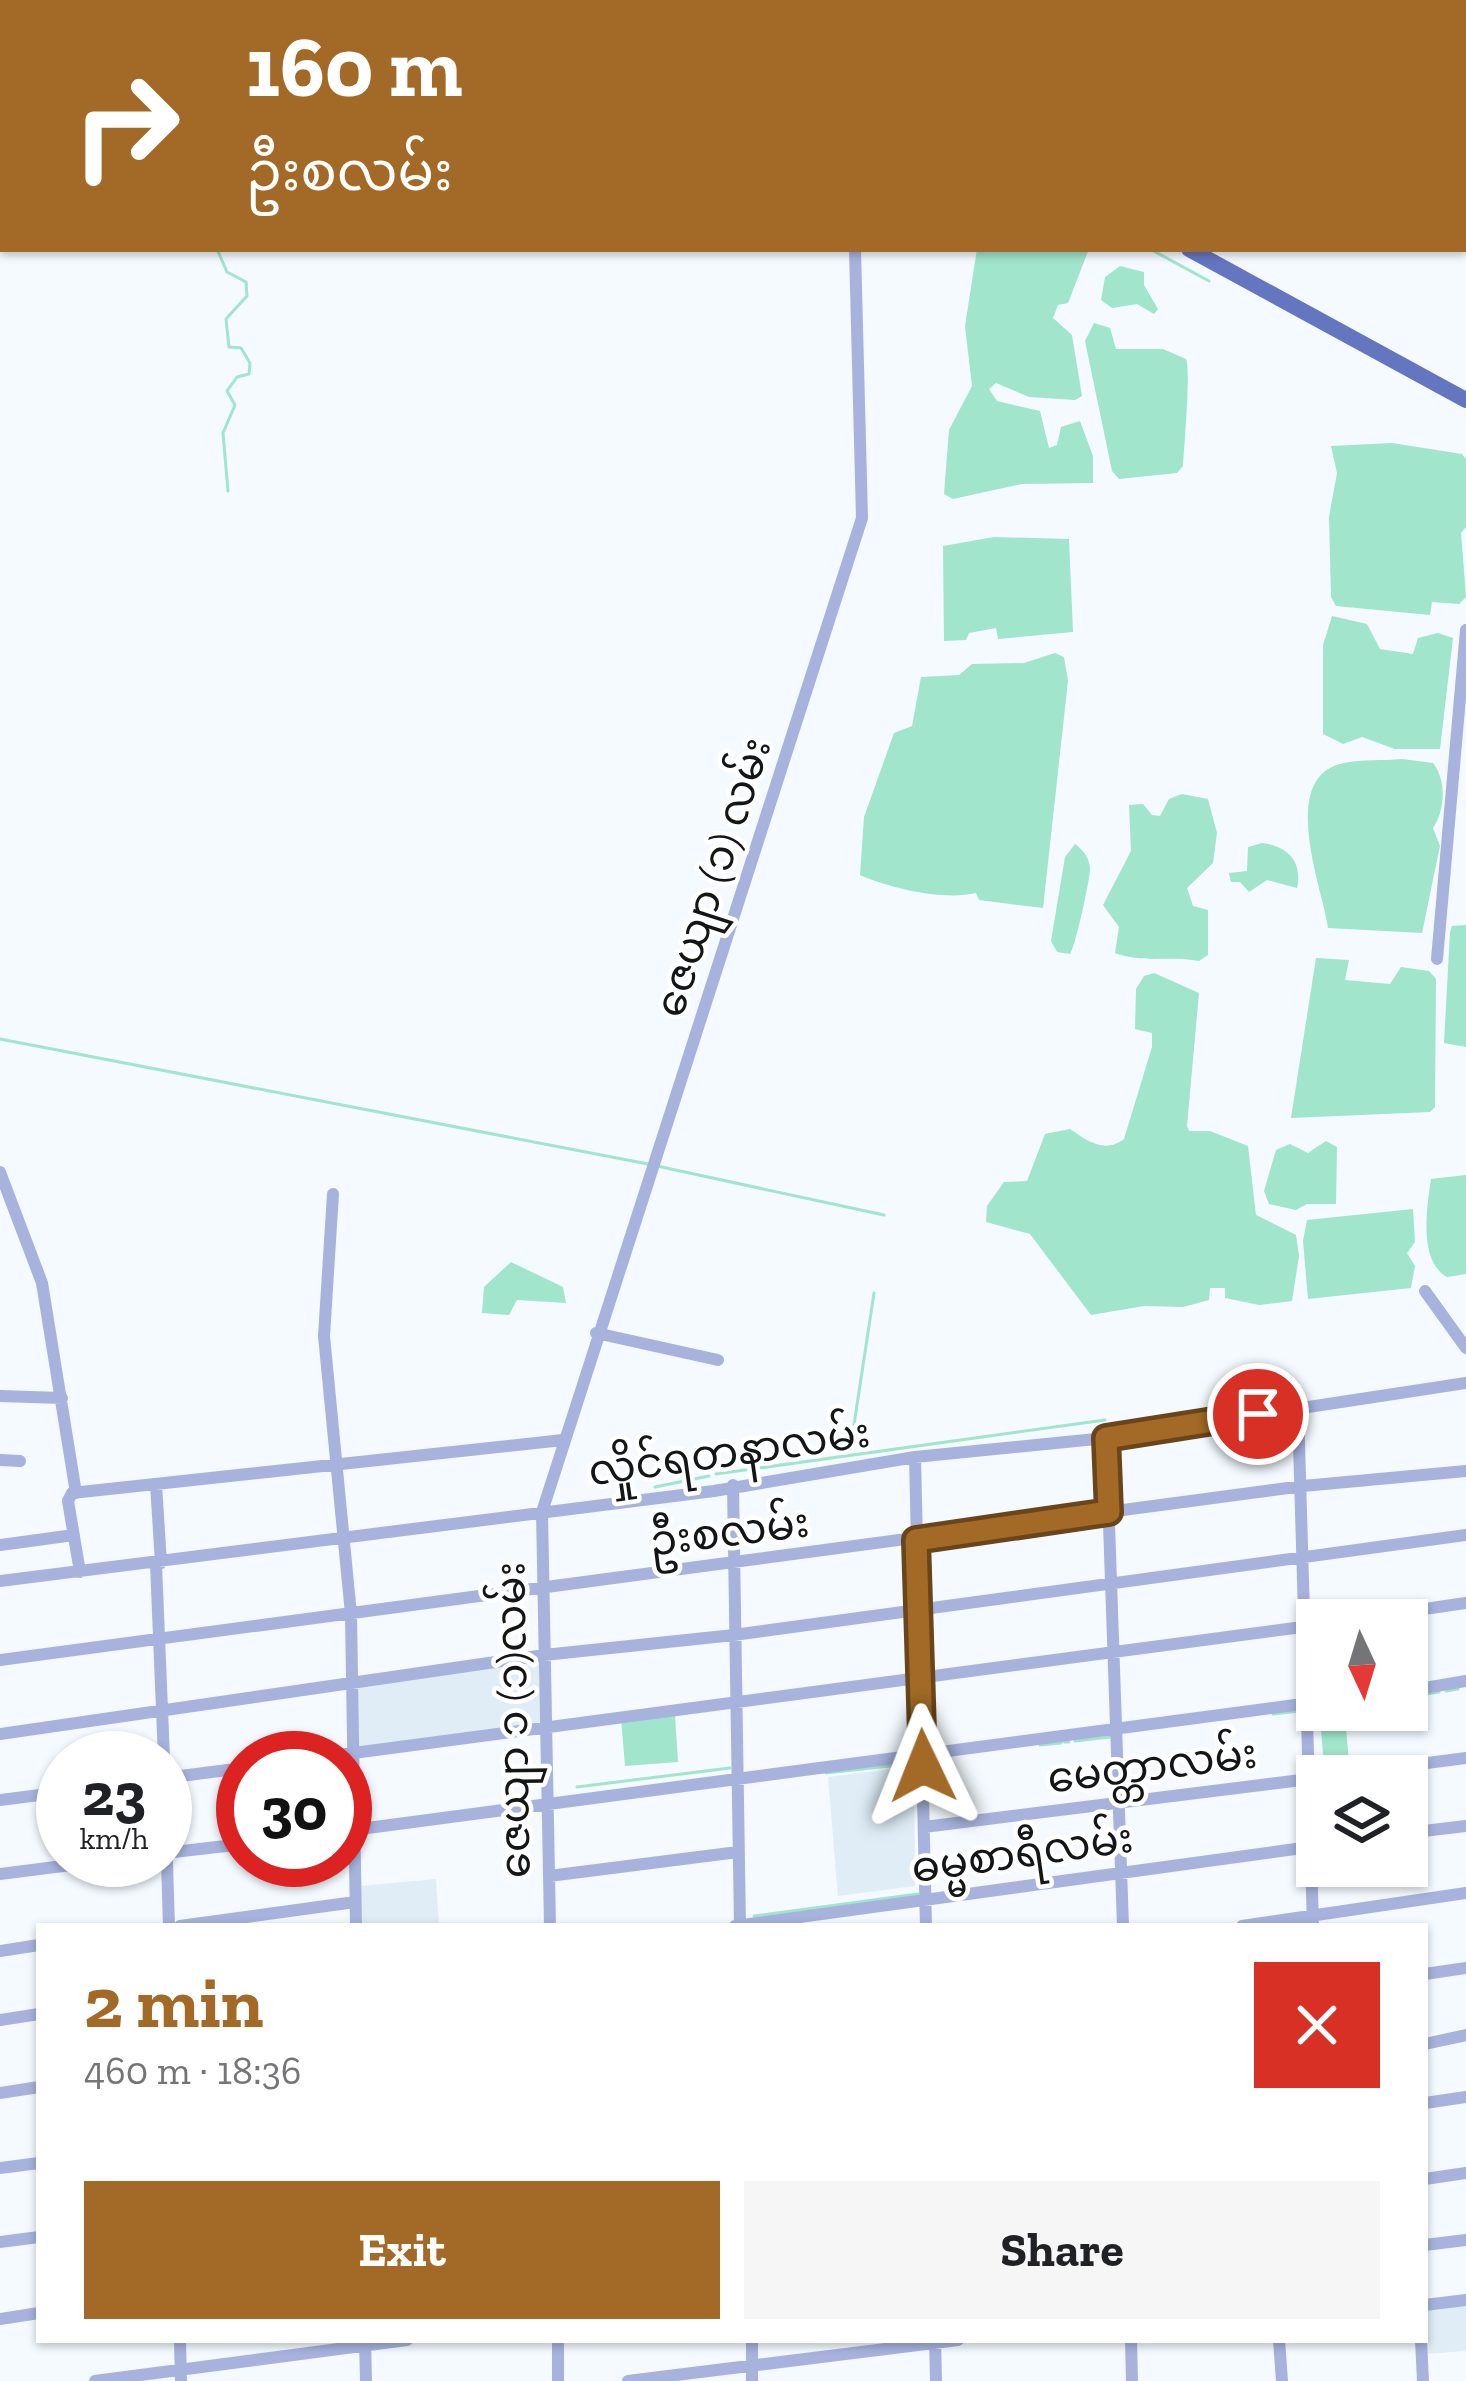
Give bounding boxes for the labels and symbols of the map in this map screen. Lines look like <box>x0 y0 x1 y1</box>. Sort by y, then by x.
street label: ဇေယျာ (၁) လမ်း <box>641 731 790 1026</box>
pin <box>1207 1363 1309 1465</box>
street label: လှိုင်ရတနာလမ်း <box>585 1404 874 1505</box>
street label: ဦးစလမ်း <box>646 1494 813 1576</box>
street label: ဇေယျာ ၁ (၁)လမ်း <box>482 1561 550 1879</box>
north arrow <box>1296 1599 1428 1731</box>
position arrow <box>860 1703 986 1829</box>
street label: မေတ္တာလမ်း <box>1044 1725 1261 1813</box>
speed limit sign: 30 <box>216 1731 372 1887</box>
street label: ဓမ္မစာရီလမ်း <box>908 1810 1138 1903</box>

